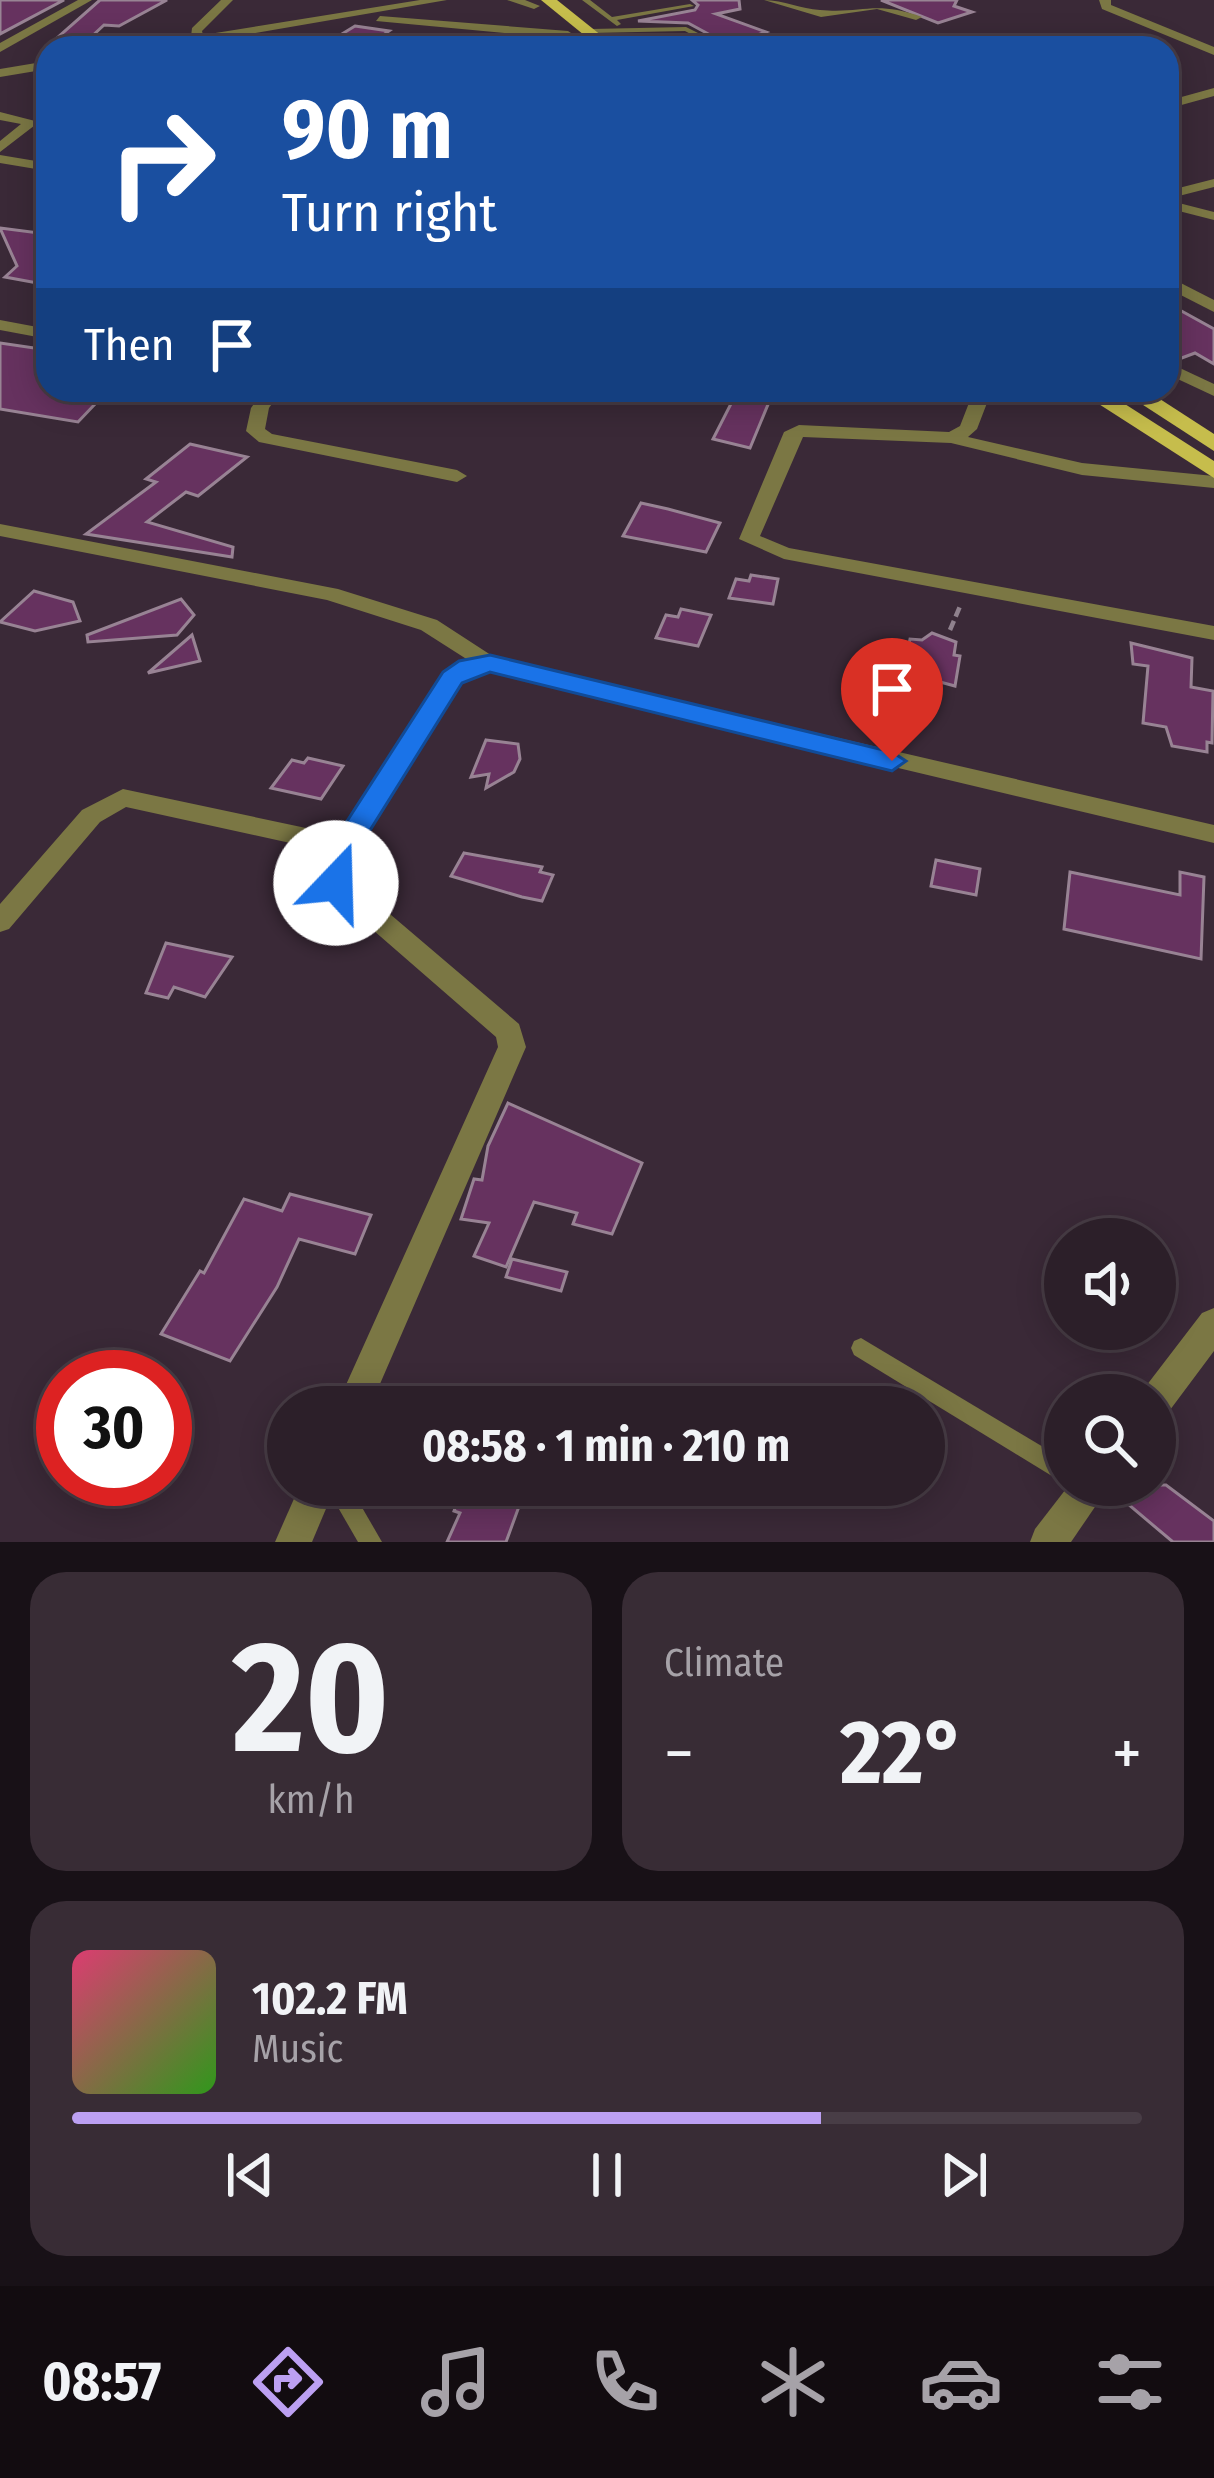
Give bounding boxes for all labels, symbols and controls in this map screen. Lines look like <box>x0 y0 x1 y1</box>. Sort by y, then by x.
text: 90 m <box>282 79 453 180</box>
icon: right <box>84 84 240 240</box>
text: Turn right <box>282 181 497 245</box>
icon: arrive <box>199 312 265 378</box>
text: Then <box>84 318 175 372</box>
pin <box>841 638 943 761</box>
icon: arrive <box>859 656 925 722</box>
position arrow <box>273 820 399 946</box>
map controls <box>1044 1218 1176 1506</box>
button: sound <box>1044 1218 1176 1350</box>
speed limit sign: 30 <box>36 1350 192 1506</box>
button: search <box>1044 1374 1176 1506</box>
text: 08:58 · 1 min · 210 m <box>422 1419 790 1473</box>
text: 20 <box>232 1605 390 1792</box>
text: Climate <box>664 1640 784 1686</box>
text: 22° <box>840 1699 966 1807</box>
text: − <box>664 1714 694 1793</box>
text: + <box>1112 1714 1142 1793</box>
text: km/h <box>268 1777 354 1823</box>
text: 102.2 FM <box>252 1972 408 2026</box>
text: Music <box>252 2026 343 2072</box>
icon: previous <box>217 2142 283 2208</box>
icon: pause <box>574 2142 640 2208</box>
icon: next <box>931 2142 997 2208</box>
icon: directions <box>246 2340 330 2424</box>
icon: music <box>414 2340 498 2424</box>
icon: phone <box>583 2340 667 2424</box>
icon: climate <box>751 2340 835 2424</box>
icon: car <box>919 2340 1003 2424</box>
icon: filters <box>1088 2340 1172 2424</box>
text: 08:57 <box>42 2350 161 2414</box>

